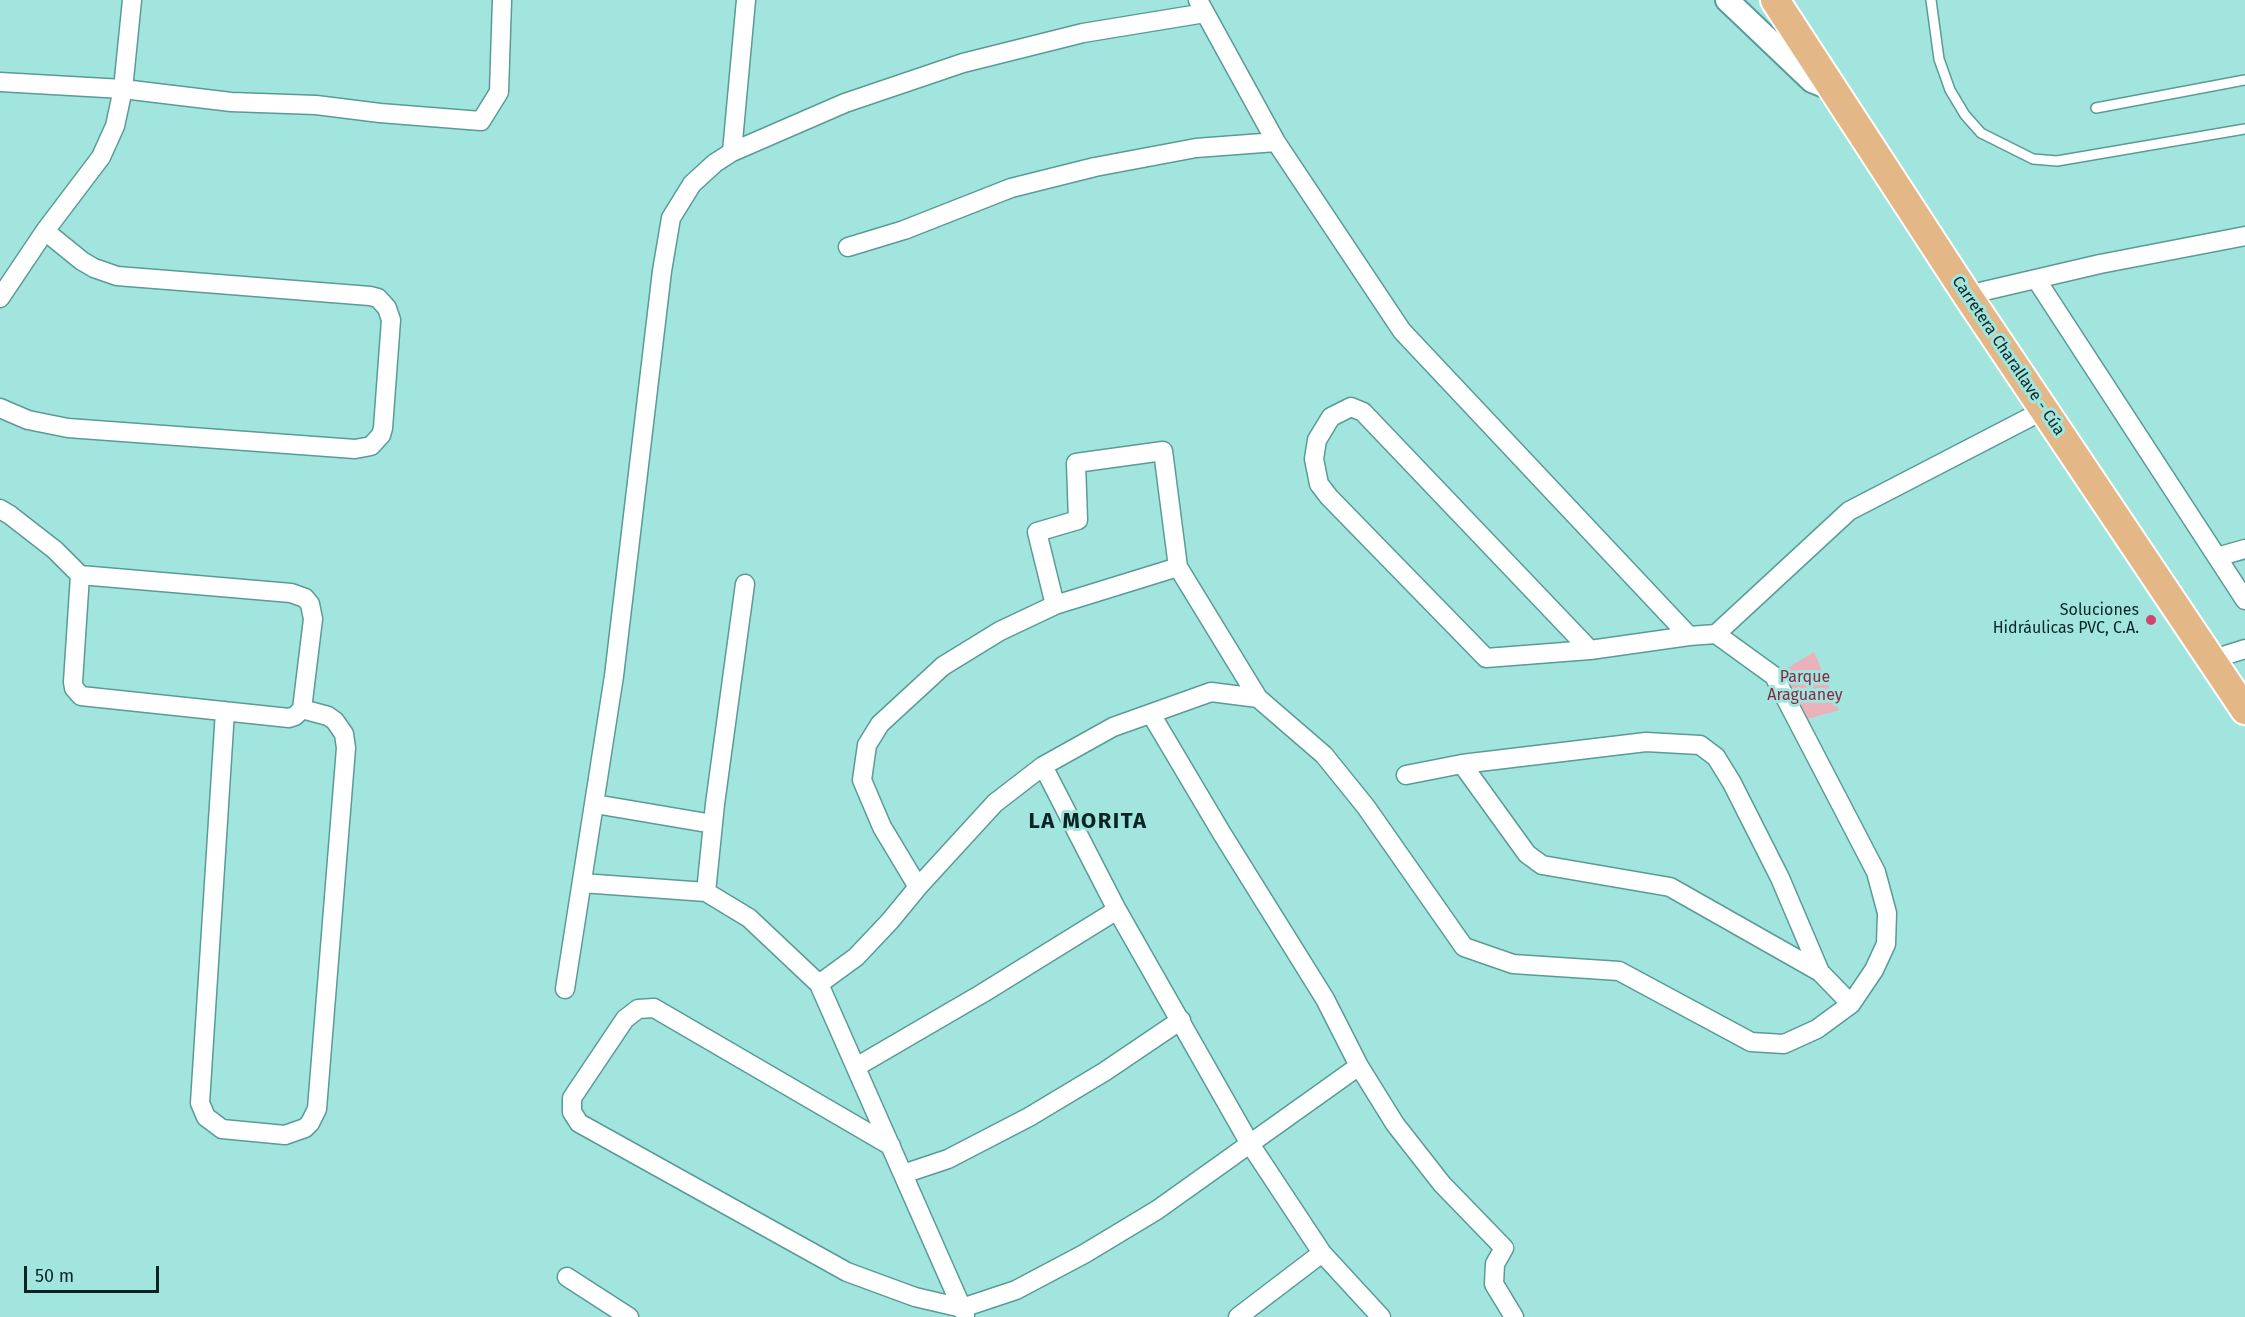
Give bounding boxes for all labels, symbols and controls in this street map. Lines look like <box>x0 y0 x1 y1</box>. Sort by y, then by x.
street label: Carretera Charallave - Cúa <box>1948 273 2068 439</box>
place label: Soluciones Hidráulicas PVC, C.A. <box>1993 601 2139 639</box>
marker: Soluciones Hidráulicas PVC, C.A. <box>2144 613 2158 627</box>
park label: Parque Araguaney <box>1767 668 1843 706</box>
district label: LA MORITA <box>1028 809 1148 835</box>
scale bar <box>27 1254 162 1292</box>
text: 50 m <box>35 1265 74 1287</box>

